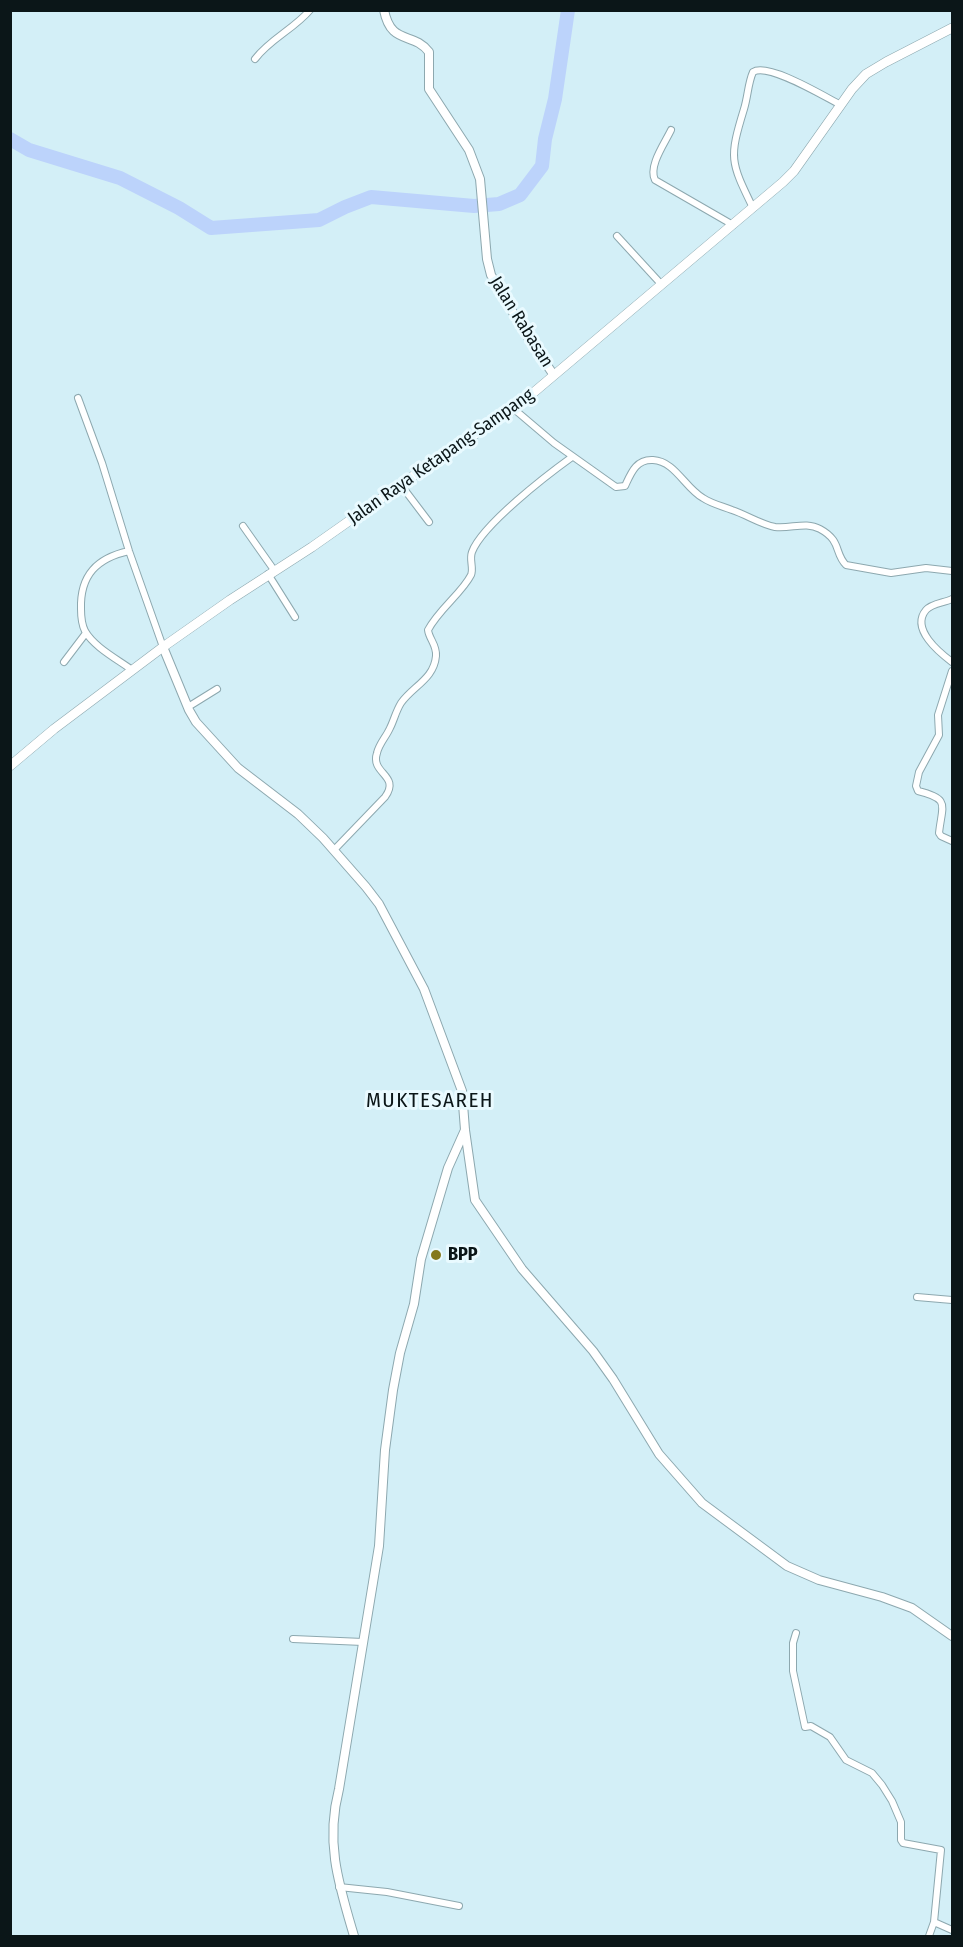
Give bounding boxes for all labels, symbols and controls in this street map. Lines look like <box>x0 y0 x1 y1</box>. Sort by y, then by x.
street label: Jalan Rabasan <box>485 273 557 371</box>
street label: Jalan Raya Ketapang-Sampang <box>344 384 538 530</box>
district label: MUKTESAREH <box>366 1088 494 1114</box>
place label: BPP <box>448 1244 478 1266</box>
marker: BPP <box>429 1248 443 1262</box>

